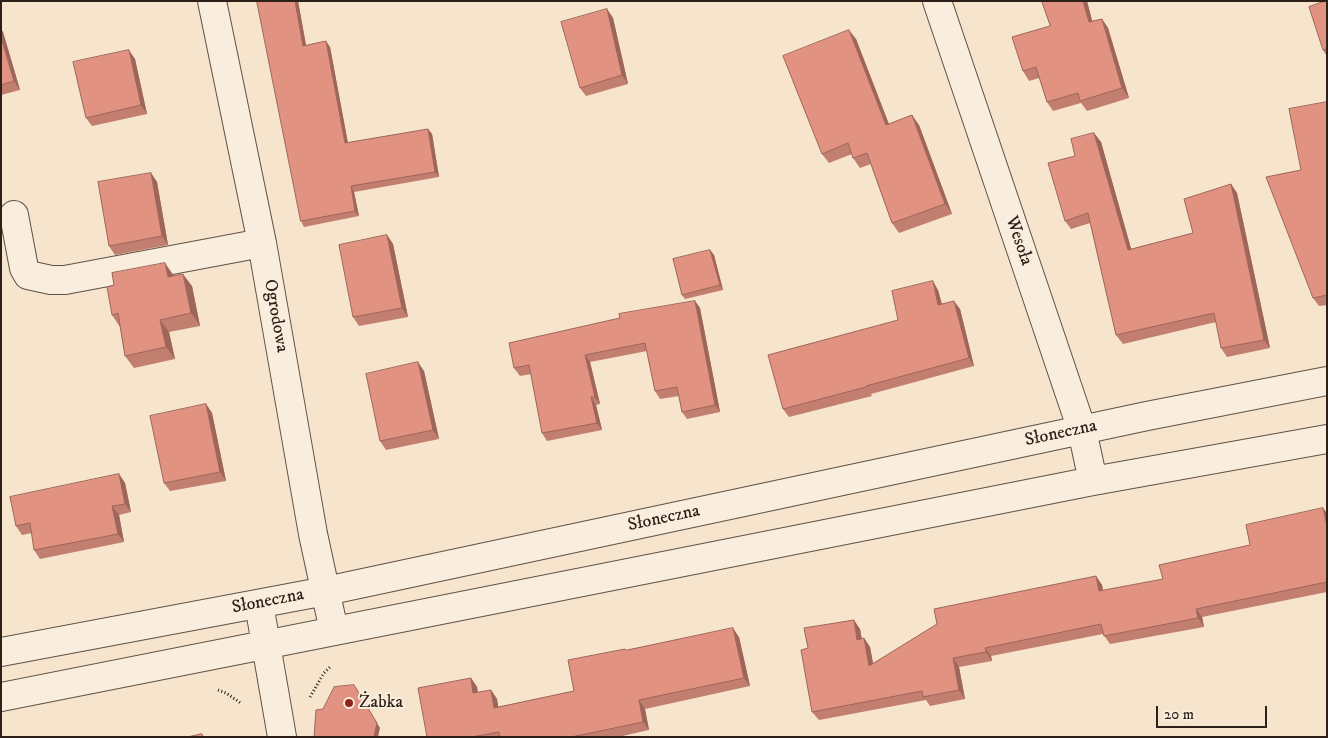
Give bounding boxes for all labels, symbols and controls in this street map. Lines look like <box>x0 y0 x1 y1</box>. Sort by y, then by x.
street label: Wesoła <box>1000 213 1036 269</box>
street label: Ogrodowa <box>258 278 292 354</box>
street label: Słoneczna <box>1023 416 1099 452</box>
street label: Słoneczna <box>626 501 702 537</box>
street label: Słoneczna <box>230 584 306 620</box>
place label: Żabka <box>359 692 403 714</box>
scale bar <box>1158 696 1269 728</box>
marker: Żabka <box>343 697 355 709</box>
text: 20 m <box>1164 705 1194 724</box>

